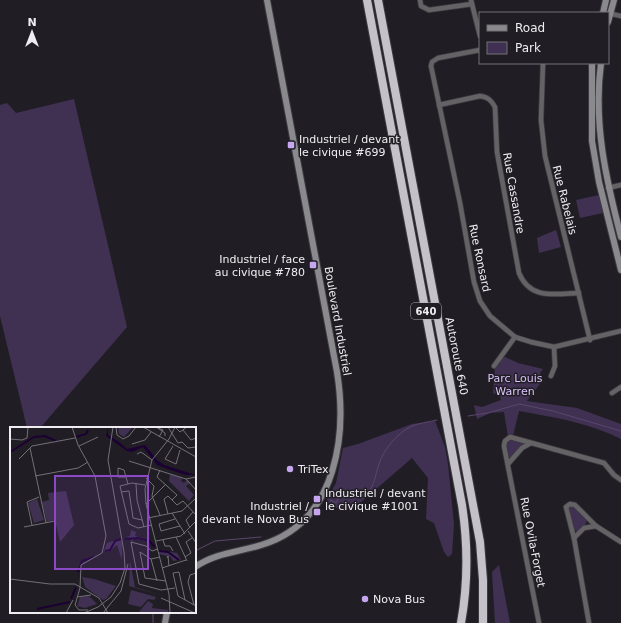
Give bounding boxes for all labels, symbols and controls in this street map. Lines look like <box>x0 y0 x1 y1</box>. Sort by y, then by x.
north arrow <box>12 12 52 52</box>
legend <box>479 12 609 64</box>
text: N <box>27 16 37 29</box>
text: Road <box>515 21 545 35</box>
text: Park <box>515 41 541 55</box>
place label: Industriel / devant le civique #699 <box>299 133 400 159</box>
marker: Industriel / devant le civique #699 <box>286 140 296 150</box>
street label: Rue Cassandre <box>500 152 527 235</box>
street label: Rue Rabelais <box>550 164 579 236</box>
street label: Rue Ronsard <box>466 223 493 293</box>
place label: Industriel / face au civique #780 <box>215 253 305 279</box>
marker: Industriel / face au civique #780 <box>308 260 318 270</box>
street label: Boulevard Industriel <box>321 265 354 377</box>
road number: 640 <box>411 303 441 319</box>
street label: Autoroute 640 <box>443 316 470 396</box>
park label: Parc Louis Warren <box>487 372 543 398</box>
inset map <box>10 427 196 613</box>
place label: TriTex <box>297 463 329 476</box>
marker: TriTex <box>285 464 295 474</box>
place label: Industriel / devant le civique #1001 <box>325 487 426 513</box>
marker: Industriel / devant le civique #1001 <box>312 494 322 504</box>
street label: Rue Ovila-Forget <box>517 496 548 589</box>
place label: Industriel / devant le Nova Bus <box>202 500 309 526</box>
marker: Industriel / devant le Nova Bus <box>312 507 322 517</box>
place label: Nova Bus <box>373 593 425 606</box>
marker: Nova Bus <box>360 594 370 604</box>

